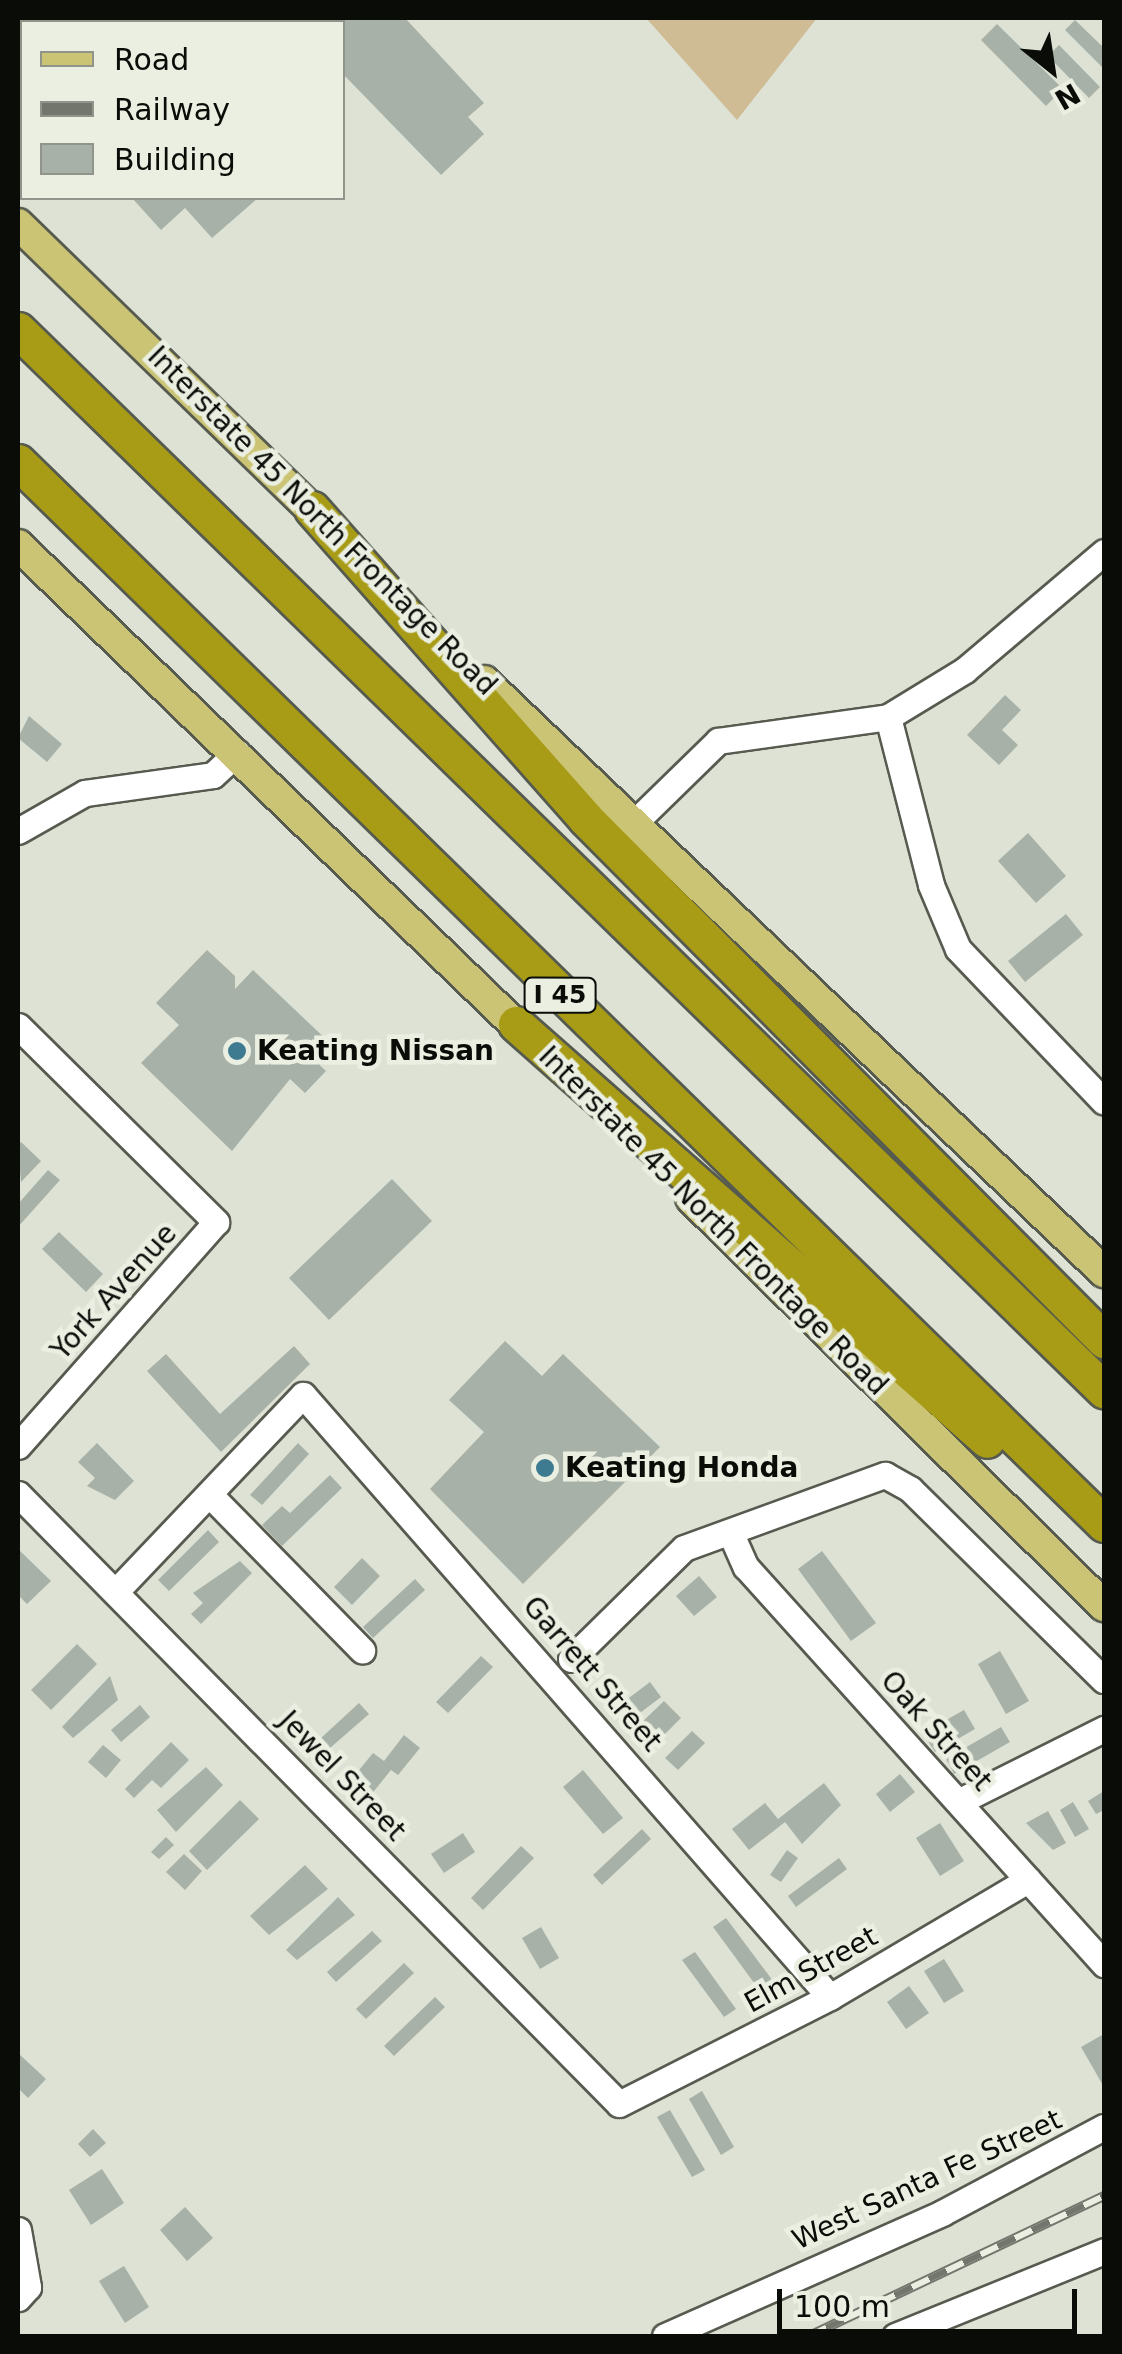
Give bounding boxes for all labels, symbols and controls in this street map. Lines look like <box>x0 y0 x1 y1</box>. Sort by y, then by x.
legend <box>20 20 345 200</box>
north arrow <box>1002 20 1102 120</box>
text: Road <box>114 42 189 77</box>
text: N <box>1049 76 1086 117</box>
text: Railway <box>114 92 230 127</box>
text: Building <box>114 142 236 177</box>
street label: Interstate 45 North Frontage Road <box>141 340 503 702</box>
road number: I 45 <box>522 975 598 1015</box>
place label: Keating Nissan <box>257 1034 494 1068</box>
marker: Keating Nissan <box>226 1040 248 1062</box>
street label: Interstate 45 North Frontage Road <box>532 1040 894 1402</box>
street label: York Avenue <box>44 1217 184 1367</box>
place label: Keating Honda <box>565 1451 798 1485</box>
marker: Keating Honda <box>534 1457 556 1479</box>
street label: Garrett Street <box>516 1590 668 1758</box>
street label: Oak Street <box>874 1664 998 1798</box>
street label: Jewel Street <box>272 1704 412 1848</box>
street label: Elm Street <box>739 1920 883 2020</box>
street label: West Santa Fe Street <box>787 2103 1067 2257</box>
scale bar <box>782 2269 1082 2331</box>
text: 100 m <box>794 2289 890 2324</box>

